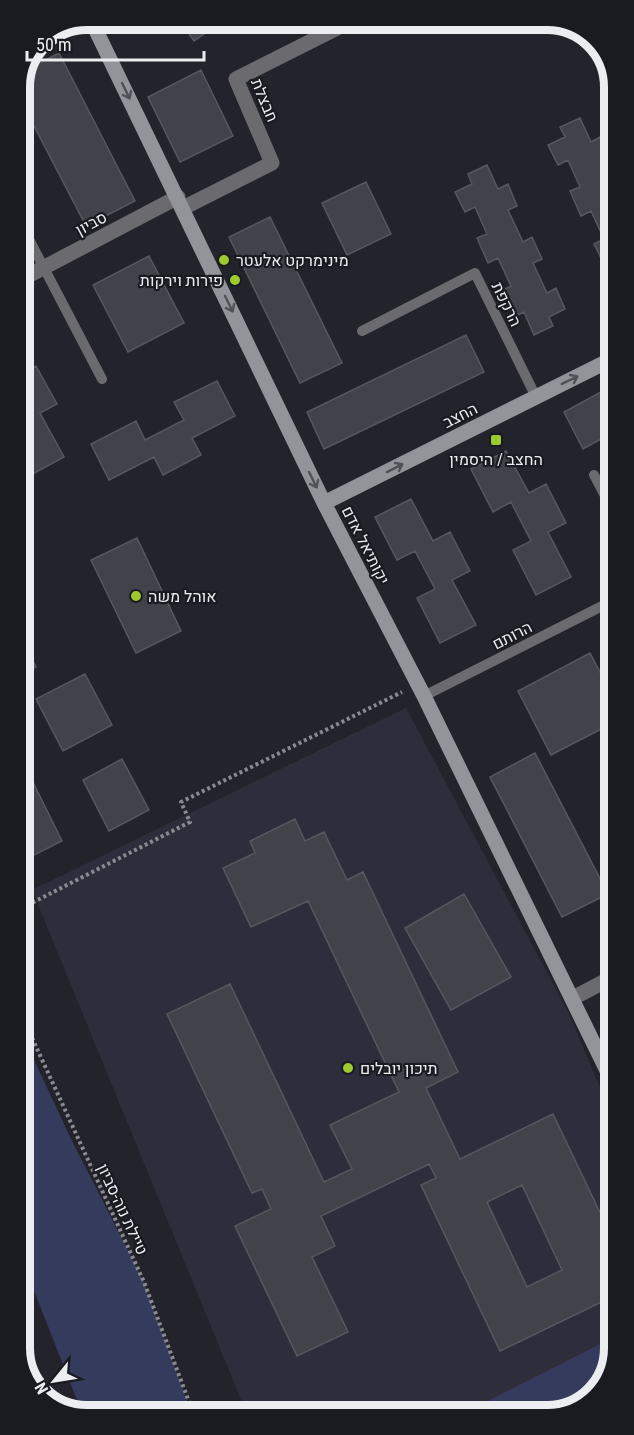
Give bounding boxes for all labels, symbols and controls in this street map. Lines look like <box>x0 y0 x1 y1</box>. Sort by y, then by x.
scale bar <box>27 24 204 62</box>
text: 50 m <box>36 34 71 55</box>
street label: חבצלת <box>247 76 282 125</box>
one-way arrow <box>121 81 132 99</box>
street label: סביון <box>72 207 110 240</box>
place label: מינימרקט אלעטר <box>236 251 349 270</box>
marker: מינימרקט אלעטר <box>217 253 231 267</box>
place label: פירות וירקות <box>140 271 223 290</box>
marker: פירות וירקות <box>228 273 242 287</box>
street label: הרקפת <box>488 279 525 330</box>
one-way arrow <box>224 295 236 313</box>
one-way arrow <box>560 374 578 385</box>
street label: החצב <box>440 399 481 432</box>
marker: החצב / היסמין <box>489 433 503 447</box>
place label: החצב / היסמין <box>449 450 543 469</box>
one-way arrow <box>386 461 404 473</box>
one-way arrow <box>308 471 320 489</box>
street label: יקותיאל אדם <box>338 503 393 588</box>
place label: אוהל משה <box>148 587 217 606</box>
marker: אוהל משה <box>129 589 143 603</box>
street label: הרותם <box>489 617 535 653</box>
place label: תיכון יובלים <box>360 1059 438 1078</box>
marker: תיכון יובלים <box>341 1061 355 1075</box>
street label: טיילת נוה-סביון <box>93 1161 152 1258</box>
north arrow <box>24 1351 84 1411</box>
text: N <box>31 1379 52 1397</box>

